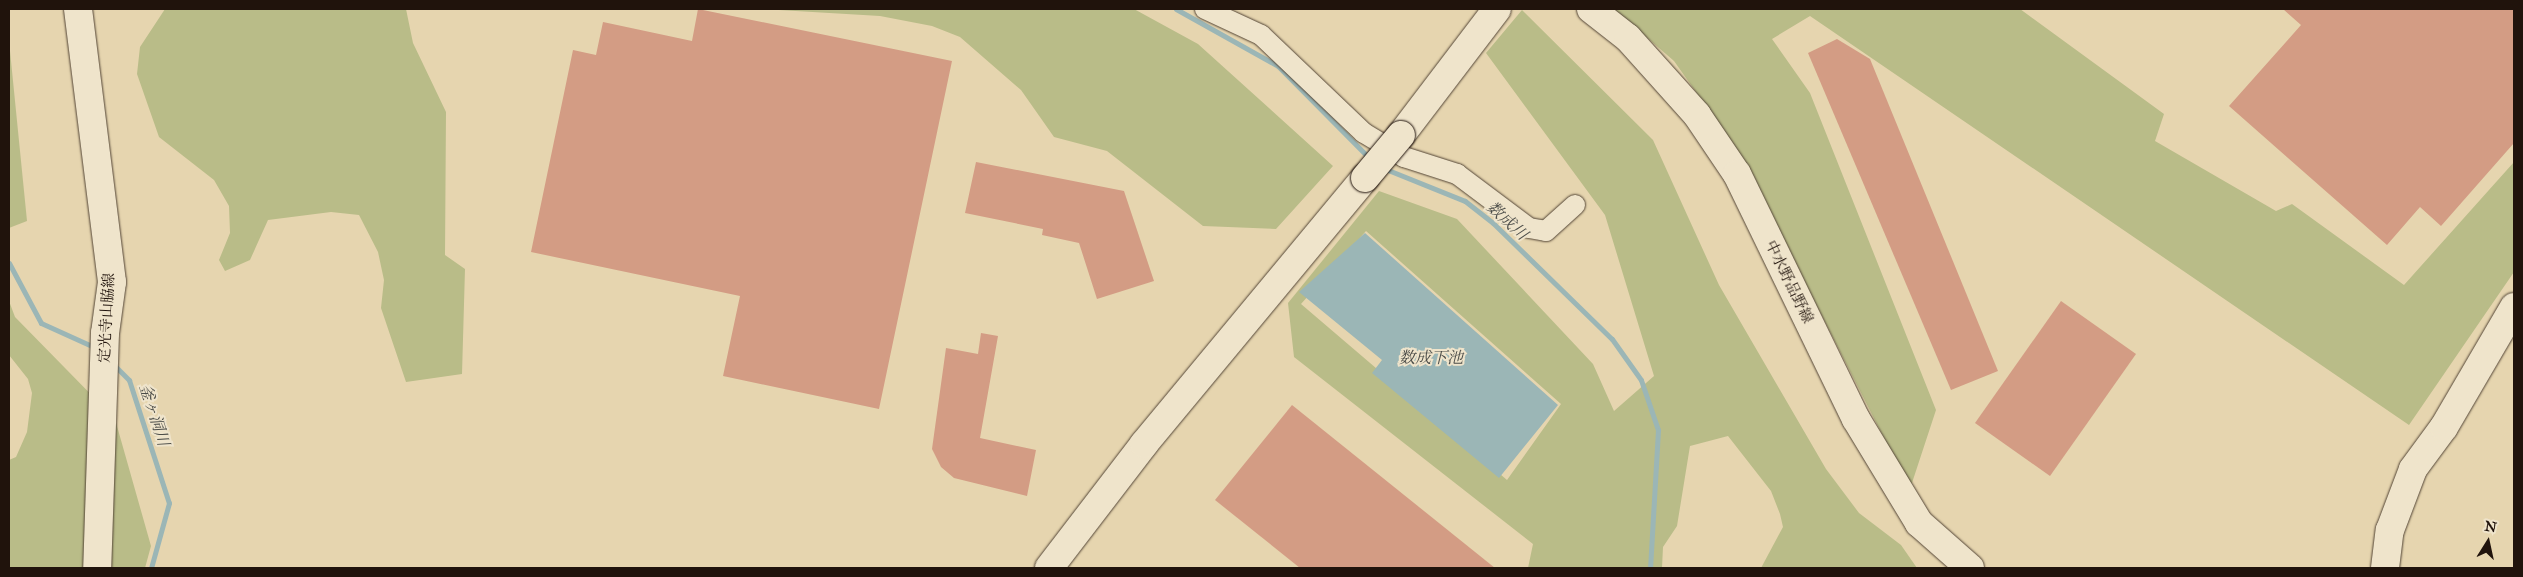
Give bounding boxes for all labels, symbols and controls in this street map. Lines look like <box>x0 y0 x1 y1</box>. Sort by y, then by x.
water label: 数成川 <box>1483 198 1531 244</box>
street label: 中水野品野線 <box>1761 238 1817 326</box>
street label: 定光寺山脇線 <box>96 273 118 363</box>
water label: 数成下池 <box>1399 348 1463 368</box>
water label: 釜ヶ洞川 <box>135 382 173 448</box>
north arrow <box>2463 517 2513 567</box>
text: N <box>2483 517 2498 536</box>

